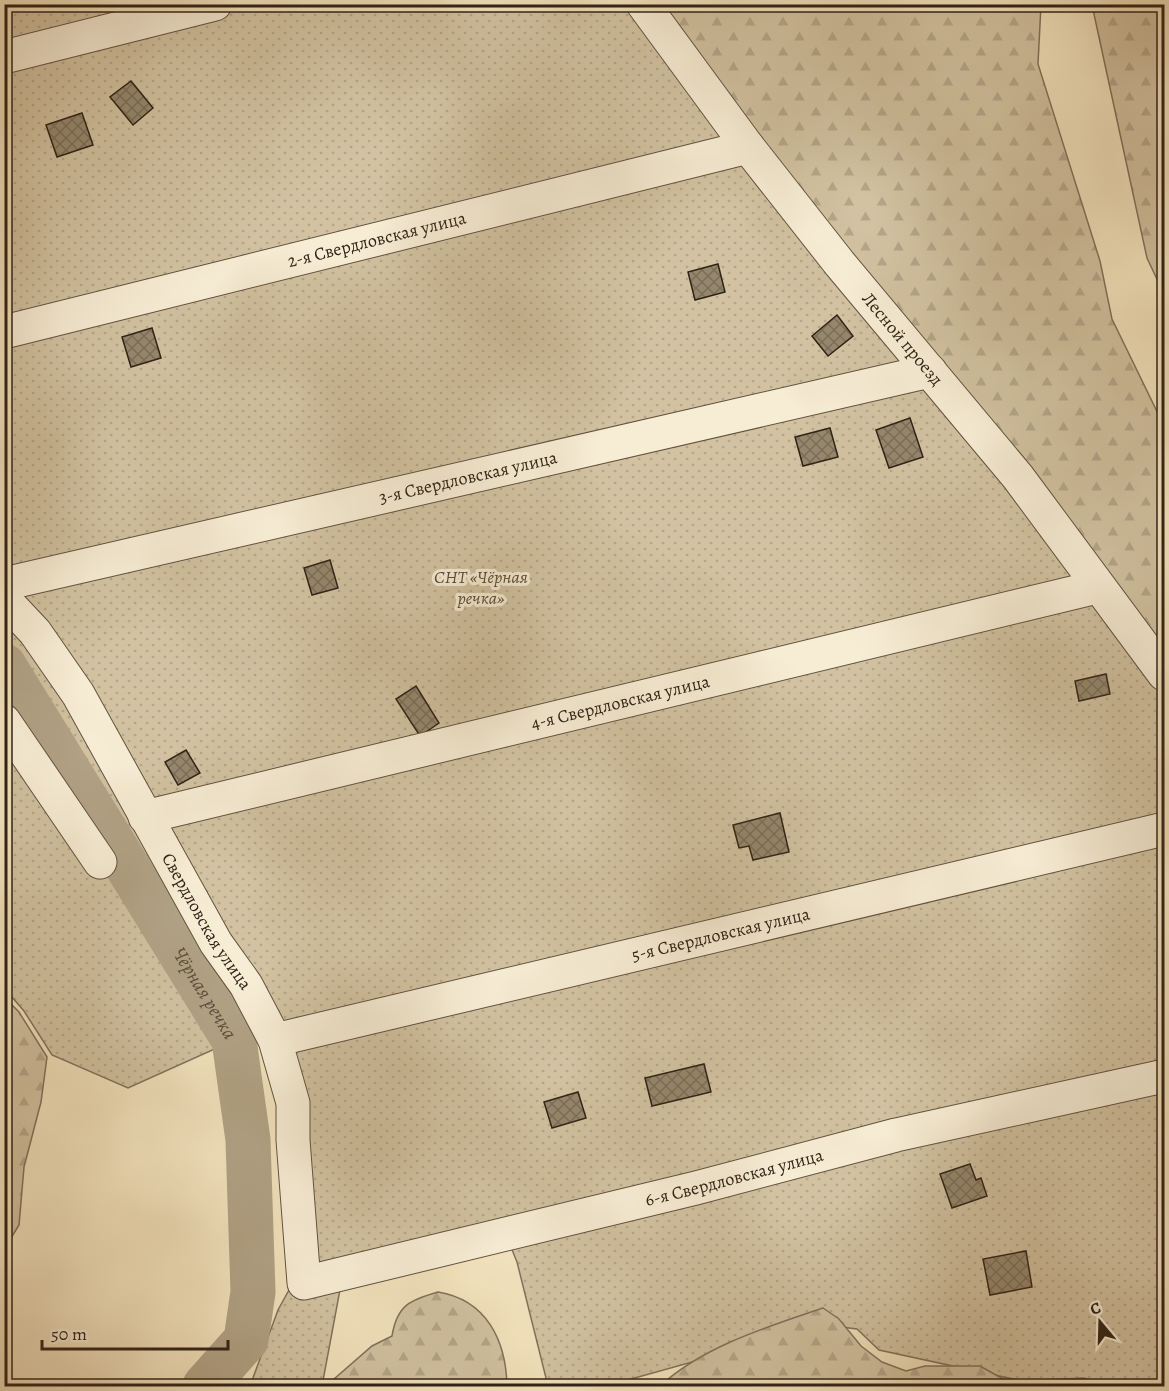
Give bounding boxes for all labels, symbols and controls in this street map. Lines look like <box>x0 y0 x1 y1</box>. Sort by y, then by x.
street label: 2-я Свердловская улица <box>285 205 469 273</box>
street label: Лесной проезд <box>857 287 949 391</box>
street label: 3-я Свердловская улица <box>376 445 560 509</box>
park label: СНТ «Чёрная речка» <box>434 565 528 610</box>
street label: 4-я Свердловская улица <box>529 669 713 735</box>
street label: Свердловская улица <box>156 848 258 995</box>
street label: 5-я Свердловская улица <box>629 901 813 967</box>
water label: Чёрная речка <box>166 942 244 1044</box>
street label: 6-я Свердловская улица <box>643 1143 826 1212</box>
north arrow <box>1070 1292 1130 1352</box>
text: С <box>1087 1297 1104 1321</box>
scale bar <box>42 1313 228 1351</box>
text: 50 m <box>51 1322 87 1346</box>

